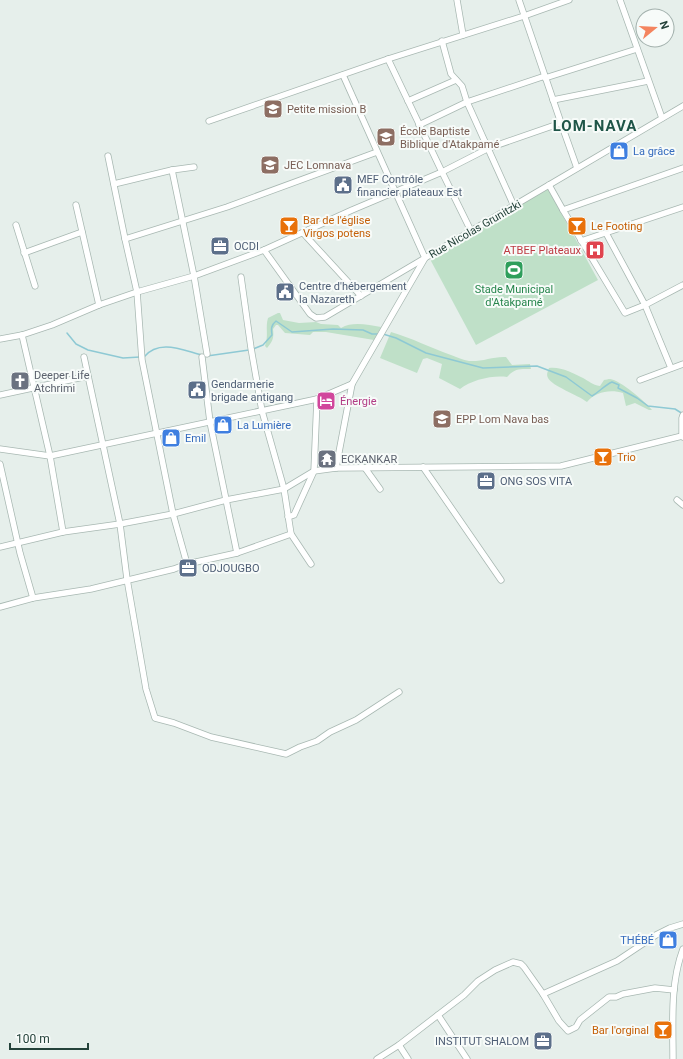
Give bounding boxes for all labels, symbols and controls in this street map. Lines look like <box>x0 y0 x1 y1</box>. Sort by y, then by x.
north arrow <box>635 8 675 48</box>
text: N <box>657 19 671 31</box>
school or university icon: Petite mission B <box>262 98 284 120</box>
place label: Petite mission B <box>287 103 367 116</box>
district label: LOM-NAVA <box>553 117 637 135</box>
place label: École Baptiste Biblique d'Atakpamé <box>400 125 499 151</box>
school or university icon: École Baptiste Biblique d'Atakpamé <box>375 126 397 148</box>
shop icon: La grâce <box>608 140 630 162</box>
place label: La grâce <box>633 145 675 158</box>
school or university icon: JEC Lomnava <box>259 154 281 176</box>
place label: JEC Lomnava <box>284 159 351 172</box>
place label: MEF Contrôle financier plateaux Est <box>357 173 462 199</box>
public building icon: MEF Contrôle financier plateaux Est <box>332 174 354 196</box>
street label: Rue Nicolas Grunitzki <box>427 198 524 261</box>
place label: Bar de l'église Virgos potens <box>303 214 371 240</box>
bar icon: Bar de l'église Virgos potens <box>278 215 300 237</box>
bar icon: Le Footing <box>566 215 588 237</box>
place label: Le Footing <box>591 220 643 233</box>
office icon: OCDI <box>209 235 231 257</box>
hospital icon: ATBEF Plateaux <box>584 239 606 261</box>
place label: OCDI <box>234 240 259 253</box>
place label: ATBEF Plateaux <box>504 244 582 257</box>
sports icon: Stade Municipal d'Atakpamé <box>503 259 525 281</box>
place label: Centre d'hébergement la Nazareth <box>299 280 407 306</box>
public building icon: Centre d'hébergement la Nazareth <box>274 281 296 303</box>
place label: Stade Municipal d'Atakpamé <box>475 283 553 309</box>
place label: Deeper Life Atchrimi <box>34 369 90 395</box>
church icon: Deeper Life Atchrimi <box>9 370 31 392</box>
place label: Gendarmerie brigade antigang <box>211 378 293 404</box>
public building icon: Gendarmerie brigade antigang <box>186 379 208 401</box>
hotel icon: Énergie <box>315 390 337 412</box>
place label: Énergie <box>340 395 377 408</box>
school or university icon: EPP Lom Nava bas <box>431 408 453 430</box>
place label: EPP Lom Nava bas <box>456 413 549 426</box>
shop icon: La Lumière <box>212 414 234 436</box>
place label: La Lumière <box>237 419 291 432</box>
shop icon: Emil <box>160 427 182 449</box>
place label: Emil <box>185 432 206 445</box>
bar icon: Trio <box>592 446 614 468</box>
temple icon: ECKANKAR <box>316 448 338 470</box>
place label: Trio <box>617 451 636 464</box>
place label: ECKANKAR <box>341 453 397 466</box>
office icon: ONG SOS VITA <box>475 470 497 492</box>
place label: ONG SOS VITA <box>500 475 573 488</box>
office icon: ODJOUGBO <box>177 557 199 579</box>
place label: ODJOUGBO <box>202 562 259 575</box>
shop icon: THÉBÉ <box>657 929 679 951</box>
place label: THÉBÉ <box>620 934 654 947</box>
bar icon: Bar l'orginal <box>652 1019 674 1041</box>
place label: Bar l'orginal <box>592 1024 649 1037</box>
scale bar <box>10 1025 88 1051</box>
office icon: INSTITUT SHALOM <box>532 1030 554 1052</box>
text: 100 m <box>16 1032 50 1046</box>
place label: INSTITUT SHALOM <box>435 1035 529 1048</box>

